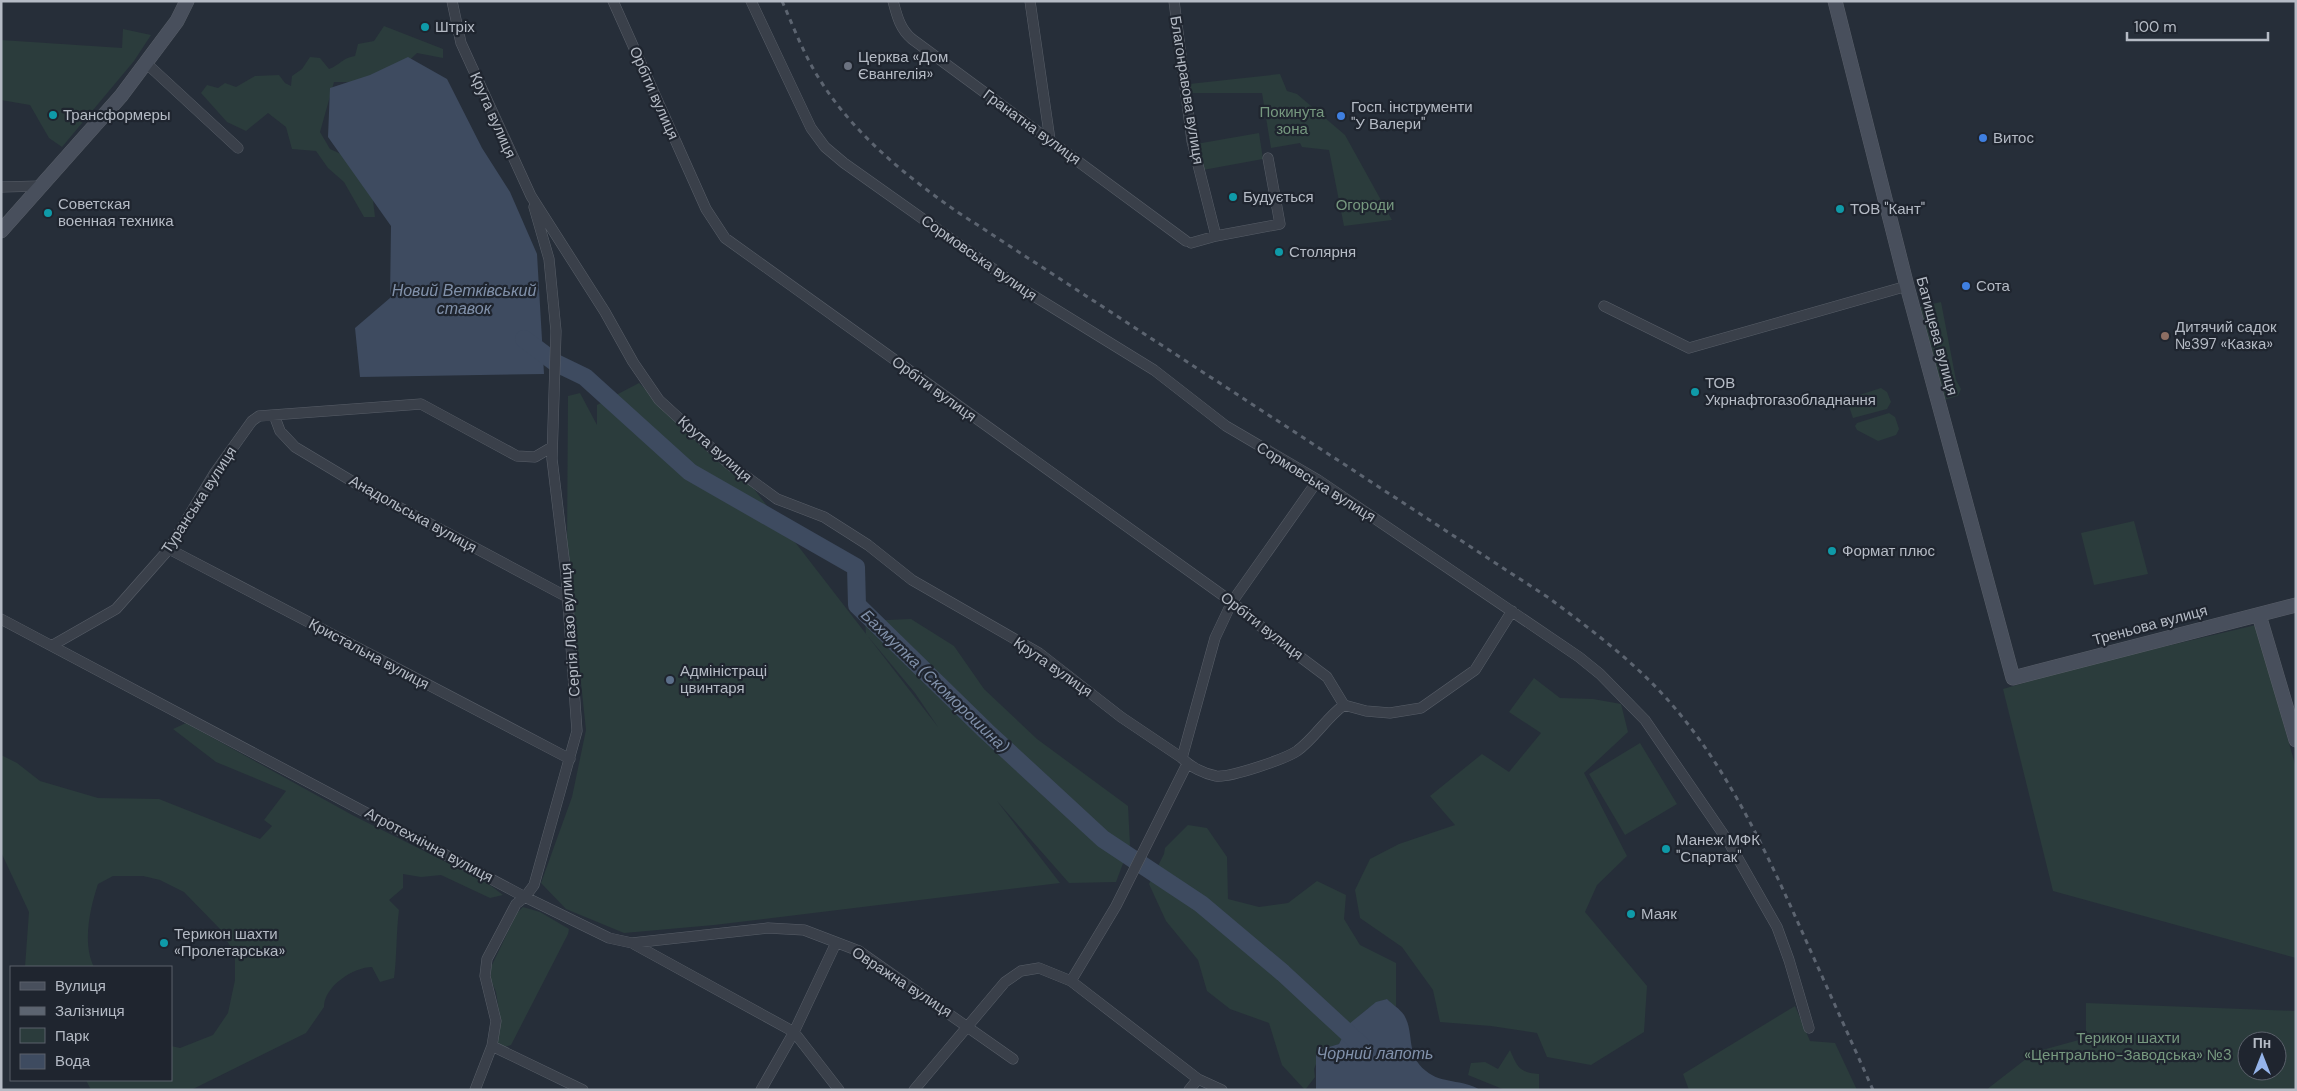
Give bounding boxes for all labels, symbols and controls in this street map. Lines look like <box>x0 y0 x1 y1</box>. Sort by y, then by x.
scale bar <box>2127 10 2268 42</box>
street label: Благонравова вулиця <box>1165 14 1209 166</box>
place label: Штріх <box>435 17 475 37</box>
text: 100 m <box>2134 17 2177 37</box>
marker: Штріх <box>419 21 431 33</box>
street label: Орбіти вулиця <box>625 43 683 143</box>
place label: Церква «Дом Євангелія» <box>858 47 948 84</box>
marker: Церква «Дом Євангелія» <box>842 60 854 72</box>
street label: Крута вулиця <box>465 69 521 161</box>
street label: Гранатна вулиця <box>979 85 1085 169</box>
place label: Госп. інструменти "У Валери" <box>1351 97 1473 134</box>
park label: Покинута зона <box>1260 102 1325 139</box>
place label: Трансформеры <box>63 105 171 125</box>
marker: Трансформеры <box>47 109 59 121</box>
marker: Госп. інструменти "У Валери" <box>1335 110 1347 122</box>
place label: Витос <box>1993 128 2034 148</box>
marker: Витос <box>1977 132 1989 144</box>
place label: Будується <box>1243 187 1314 207</box>
marker: Будується <box>1227 191 1239 203</box>
place label: Советская военная техника <box>58 194 174 231</box>
park label: Огороди <box>1336 195 1394 215</box>
place label: ТОВ "Кант" <box>1850 199 1925 219</box>
marker: ТОВ "Кант" <box>1834 203 1846 215</box>
marker: Советская военная техника <box>42 207 54 219</box>
street label: Сормовська вулиця <box>917 210 1041 306</box>
place label: Столярня <box>1289 242 1356 262</box>
marker: Столярня <box>1273 246 1285 258</box>
street label: Батищева вулиця <box>1911 274 1963 398</box>
place label: Сота <box>1976 276 2011 296</box>
water label: Новий Ветківський ставок <box>392 280 536 319</box>
marker: Сота <box>1960 280 1972 292</box>
place label: Дитячий садок №397 «Казка» <box>2175 317 2277 354</box>
marker: Дитячий садок №397 «Казка» <box>2159 330 2171 342</box>
street label: Орбіти вулиця <box>888 352 980 426</box>
place label: ТОВ Укрнафтогазобладнання <box>1705 373 1876 410</box>
marker: ТОВ Укрнафтогазобладнання <box>1689 386 1701 398</box>
street label: Крута вулиця <box>674 411 756 487</box>
street label: Сормовська вулиця <box>1253 437 1379 527</box>
street label: Туранська вулиця <box>157 443 241 557</box>
street label: Анадольська вулиця <box>346 471 480 557</box>
place label: Формат плюс <box>1842 541 1935 561</box>
marker: Формат плюс <box>1826 545 1838 557</box>
street label: Сергія Лазо вулиця <box>555 562 585 698</box>
street label: Орбіти вулиця <box>1217 587 1307 665</box>
street label: Треньова вулиця <box>2090 600 2210 650</box>
water label: Бахмутка (Скоморошина) <box>857 605 1013 757</box>
street label: Кристальна вулиця <box>305 614 433 694</box>
street label: Крута вулиця <box>1010 632 1096 702</box>
place label: Адміністраці цвинтаря <box>680 661 767 698</box>
marker: Адміністраці цвинтаря <box>664 674 676 686</box>
street label: Агротехнічна вулиця <box>361 803 497 887</box>
place label: Манеж МФК "Спартак" <box>1676 830 1760 867</box>
marker: Манеж МФК "Спартак" <box>1660 843 1672 855</box>
place label: Маяк <box>1641 904 1677 924</box>
marker: Маяк <box>1625 908 1637 920</box>
place label: Терикон шахти «Пролетарська» <box>174 924 285 961</box>
marker: Терикон шахти «Пролетарська» <box>158 937 170 949</box>
street label: Овражна вулиця <box>848 942 956 1022</box>
legend <box>10 966 172 1081</box>
text: Вулиця <box>55 976 106 996</box>
text: Залізниця <box>55 1001 125 1021</box>
text: Парк <box>55 1026 89 1046</box>
park label: Терикон шахти «Центрально-Заводська» №3 <box>2024 1028 2232 1065</box>
north arrow <box>2237 1031 2287 1081</box>
text: Пн <box>2253 1034 2271 1052</box>
water label: Чорний лапоть <box>1317 1043 1433 1064</box>
text: Вода <box>55 1051 91 1071</box>

